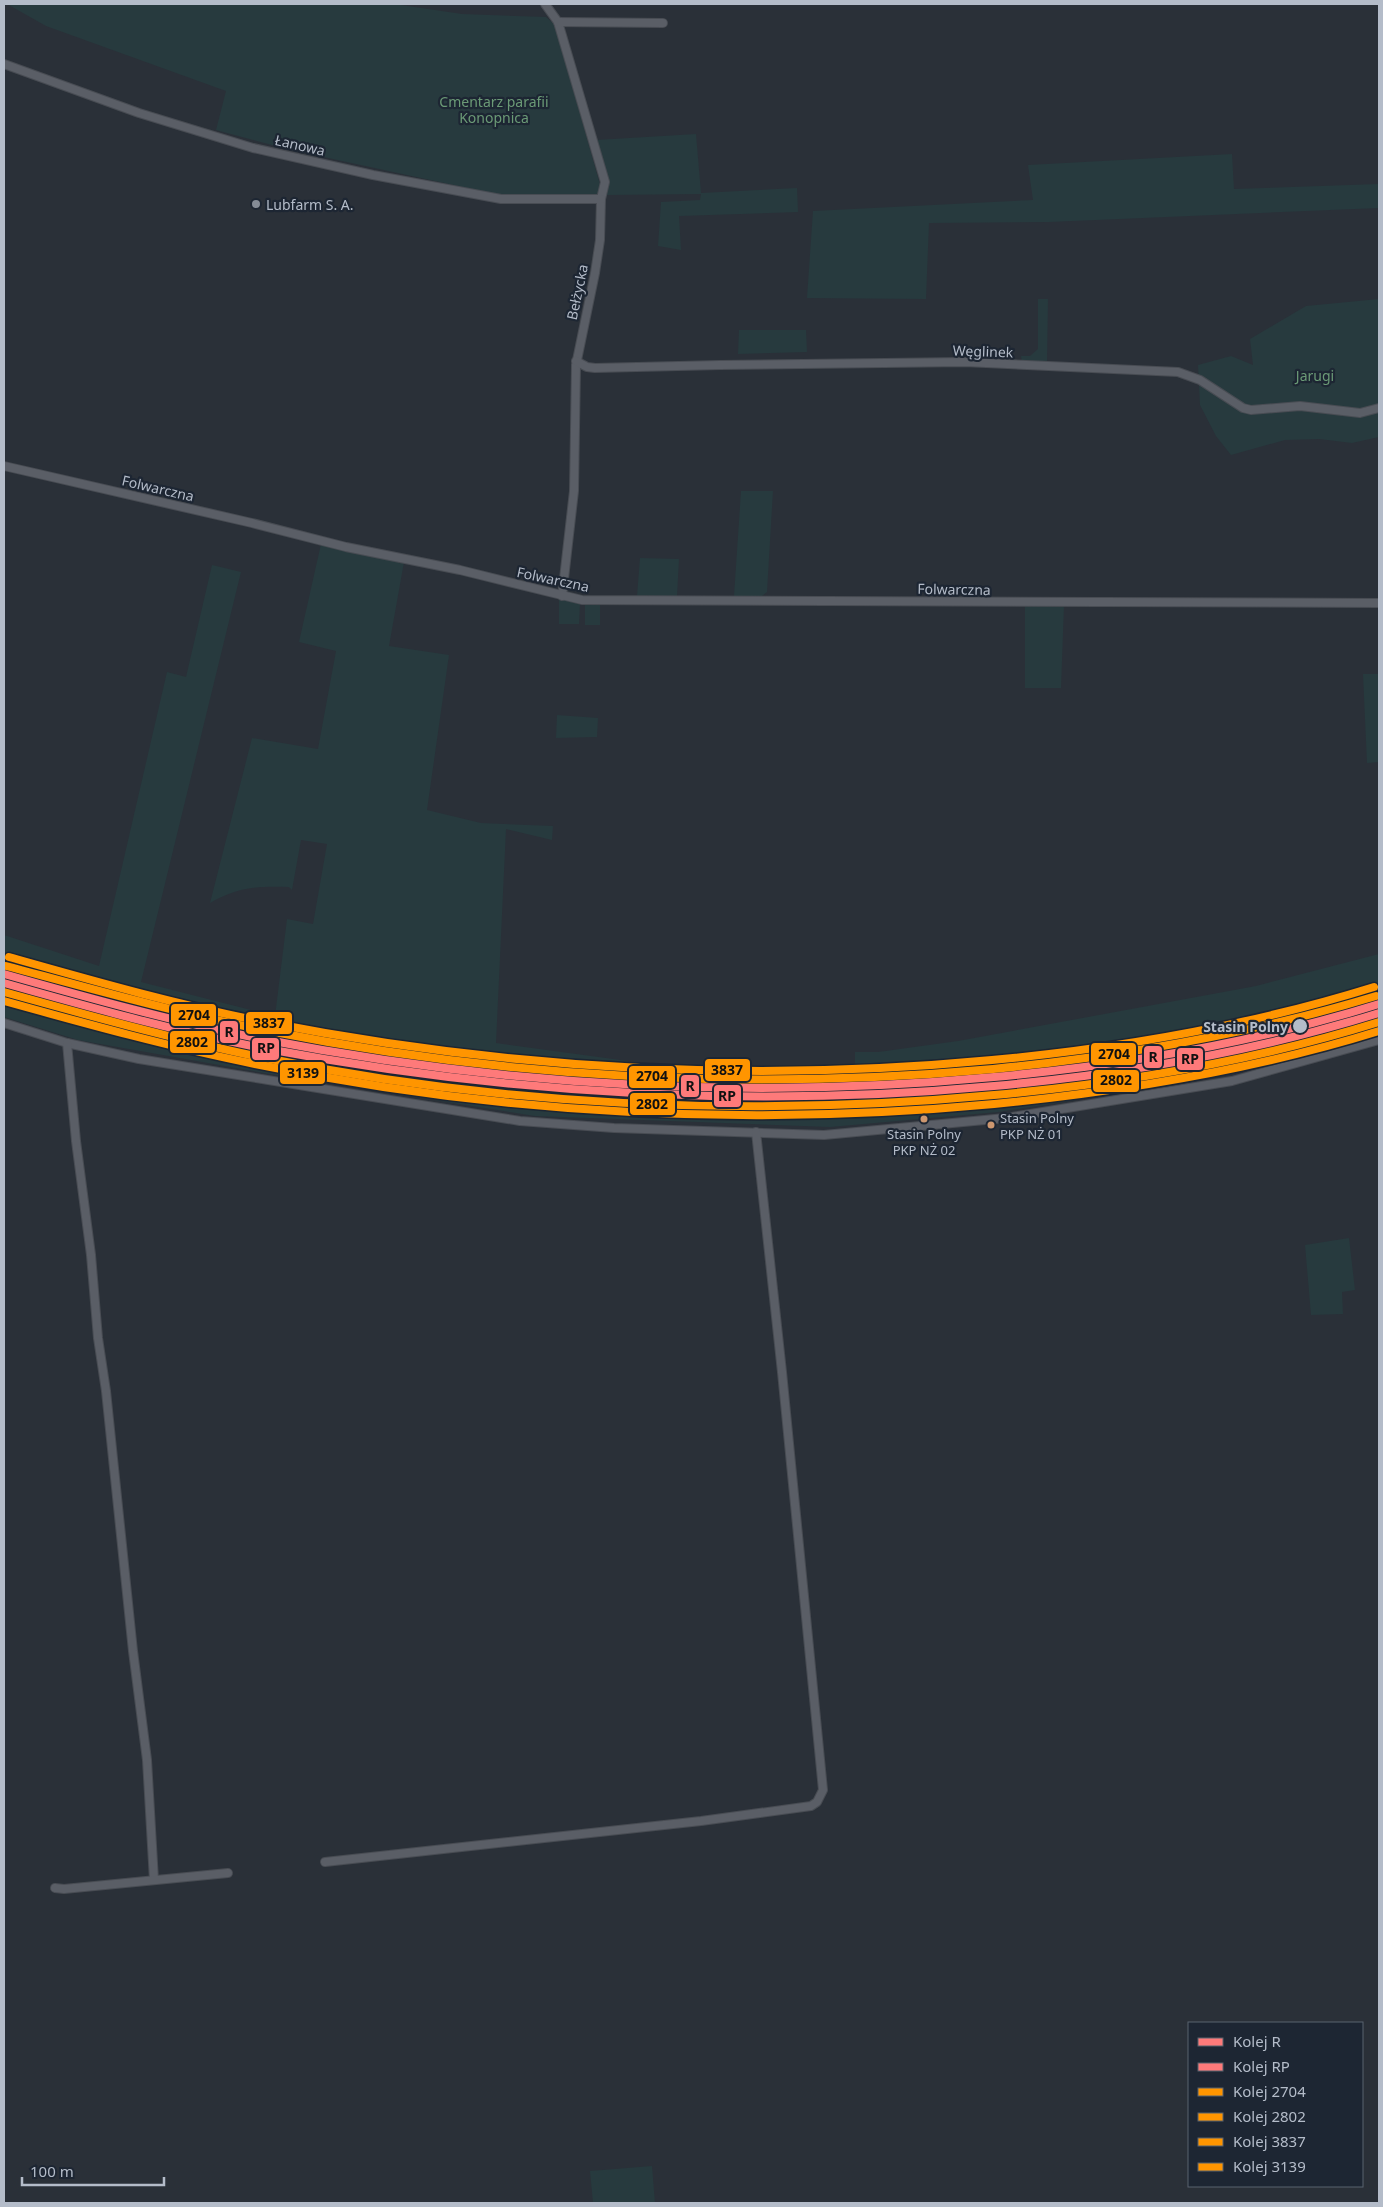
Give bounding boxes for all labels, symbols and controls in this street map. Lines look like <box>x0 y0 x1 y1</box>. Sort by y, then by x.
park label: Cmentarz parafii Konopnica <box>439 92 549 127</box>
street label: Łanowa <box>273 130 327 160</box>
place label: Lubfarm S. A. <box>266 195 354 214</box>
marker: Lubfarm S. A. <box>250 198 262 210</box>
street label: Bełżycka <box>562 262 592 322</box>
street label: Węglinek <box>952 340 1014 362</box>
park label: Jarugi <box>1294 366 1334 385</box>
street label: Folwarczna <box>120 470 196 506</box>
street label: Folwarczna <box>515 562 591 596</box>
street label: Folwarczna <box>917 579 991 599</box>
line badge: 2704 <box>170 1003 217 1027</box>
text: 2704 <box>178 1005 210 1024</box>
line badge: 3837 <box>245 1011 293 1035</box>
text: 3837 <box>253 1013 285 1032</box>
place label: Stasin Polny <box>1203 1017 1288 1036</box>
marker: Stasin Polny <box>1291 1017 1309 1035</box>
line badge: R <box>219 1020 239 1044</box>
text: R <box>224 1022 234 1041</box>
line badge: 2802 <box>169 1030 216 1054</box>
text: 2802 <box>176 1032 208 1051</box>
line badge: RP <box>251 1037 280 1061</box>
text: RP <box>257 1038 275 1057</box>
line badge: 2704 <box>1090 1042 1137 1066</box>
text: 2704 <box>1098 1044 1130 1063</box>
line badge: R <box>1143 1045 1163 1069</box>
text: R <box>1148 1047 1158 1066</box>
line badge: RP <box>1176 1047 1204 1071</box>
text: RP <box>1181 1049 1199 1068</box>
line badge: 3837 <box>704 1058 751 1082</box>
text: 3837 <box>711 1060 743 1079</box>
line badge: 3139 <box>279 1061 326 1085</box>
text: 3139 <box>287 1063 319 1082</box>
line badge: 2704 <box>628 1065 676 1089</box>
text: 2704 <box>636 1066 668 1085</box>
line badge: 2802 <box>1092 1069 1140 1093</box>
text: 2802 <box>1100 1070 1132 1089</box>
line badge: R <box>680 1074 700 1098</box>
text: R <box>685 1076 695 1095</box>
line badge: RP <box>713 1084 742 1108</box>
text: RP <box>718 1086 736 1105</box>
line badge: 2802 <box>629 1092 676 1116</box>
text: 2802 <box>636 1094 668 1113</box>
place label: Stasin Polny PKP NŻ 01 <box>1000 1109 1074 1143</box>
marker: Stasin Polny PKP NŻ 02 <box>919 1114 929 1124</box>
marker: Stasin Polny PKP NŻ 01 <box>986 1120 996 1130</box>
place label: Stasin Polny PKP NŻ 02 <box>887 1125 961 1159</box>
legend <box>1188 2022 1363 2187</box>
text: Kolej R <box>1233 2031 1281 2051</box>
text: Kolej RP <box>1233 2056 1290 2076</box>
text: Kolej 2704 <box>1233 2081 1306 2101</box>
text: Kolej 2802 <box>1233 2106 1306 2126</box>
text: Kolej 3837 <box>1233 2131 1306 2151</box>
scale bar <box>22 2154 165 2186</box>
text: Kolej 3139 <box>1233 2156 1306 2176</box>
text: 100 m <box>30 2161 74 2181</box>

